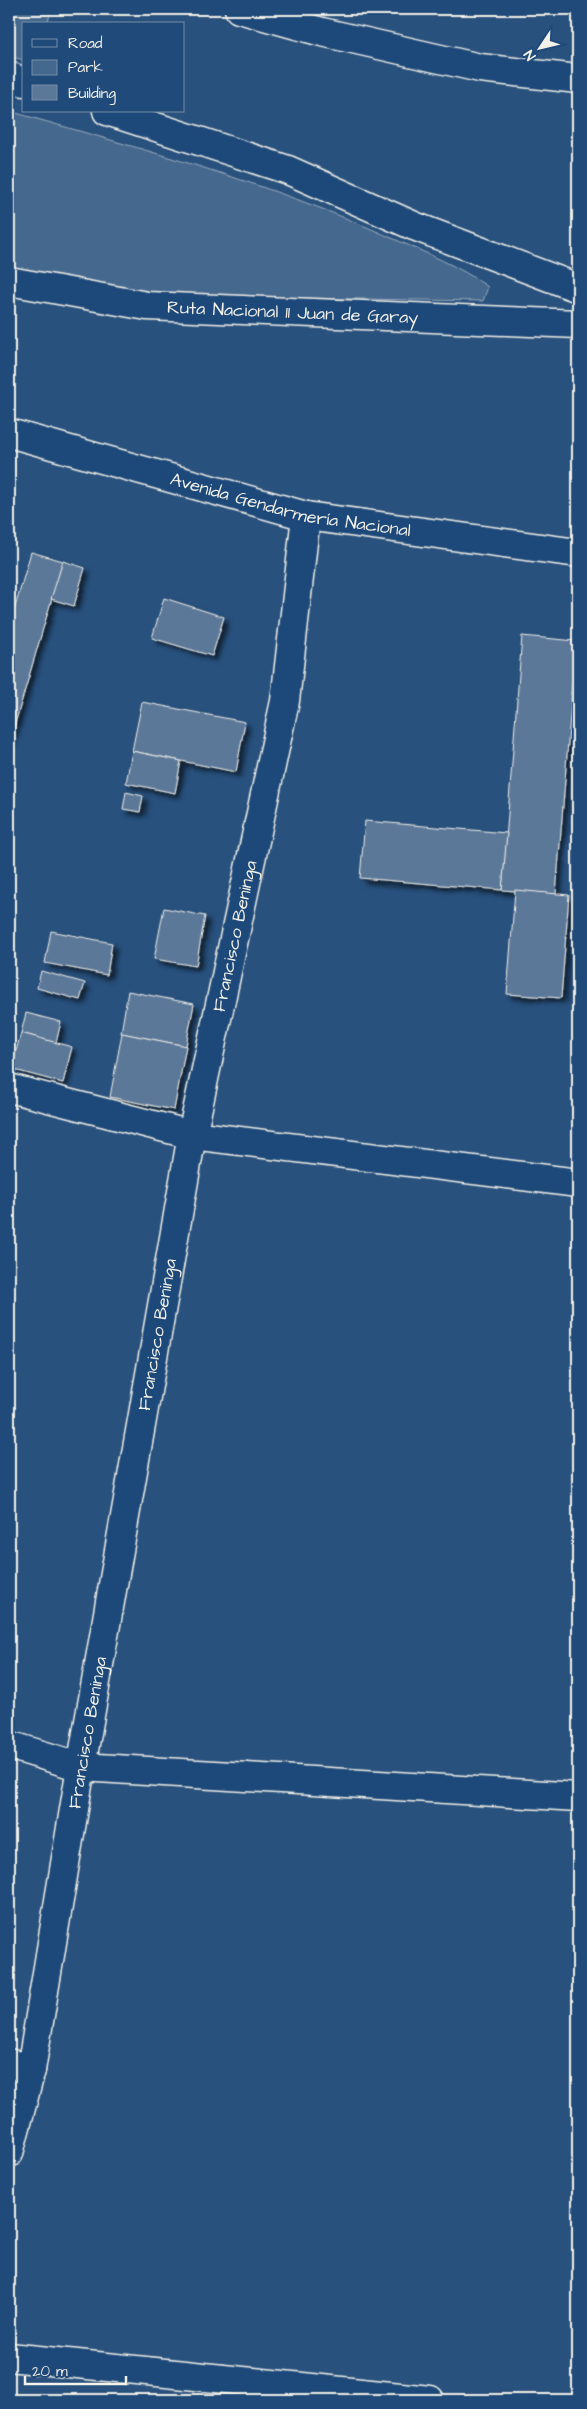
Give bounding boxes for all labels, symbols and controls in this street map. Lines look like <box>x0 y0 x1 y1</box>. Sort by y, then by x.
legend <box>22 22 185 112</box>
north arrow <box>514 22 564 72</box>
text: Road <box>68 33 103 54</box>
text: N <box>519 45 541 64</box>
text: Park <box>68 57 103 78</box>
text: Building <box>68 83 116 105</box>
street label: Ruta Nacional 11 Juan de Garay <box>167 294 419 331</box>
street label: Avenida Gendarmería Nacional <box>167 466 413 543</box>
street label: Francisco Beninga <box>206 858 263 1014</box>
street label: Francisco Beninga <box>131 1256 183 1413</box>
street label: Francisco Beninga <box>62 1654 113 1811</box>
scale bar <box>25 2354 126 2386</box>
text: 20 m <box>32 2361 68 2382</box>

